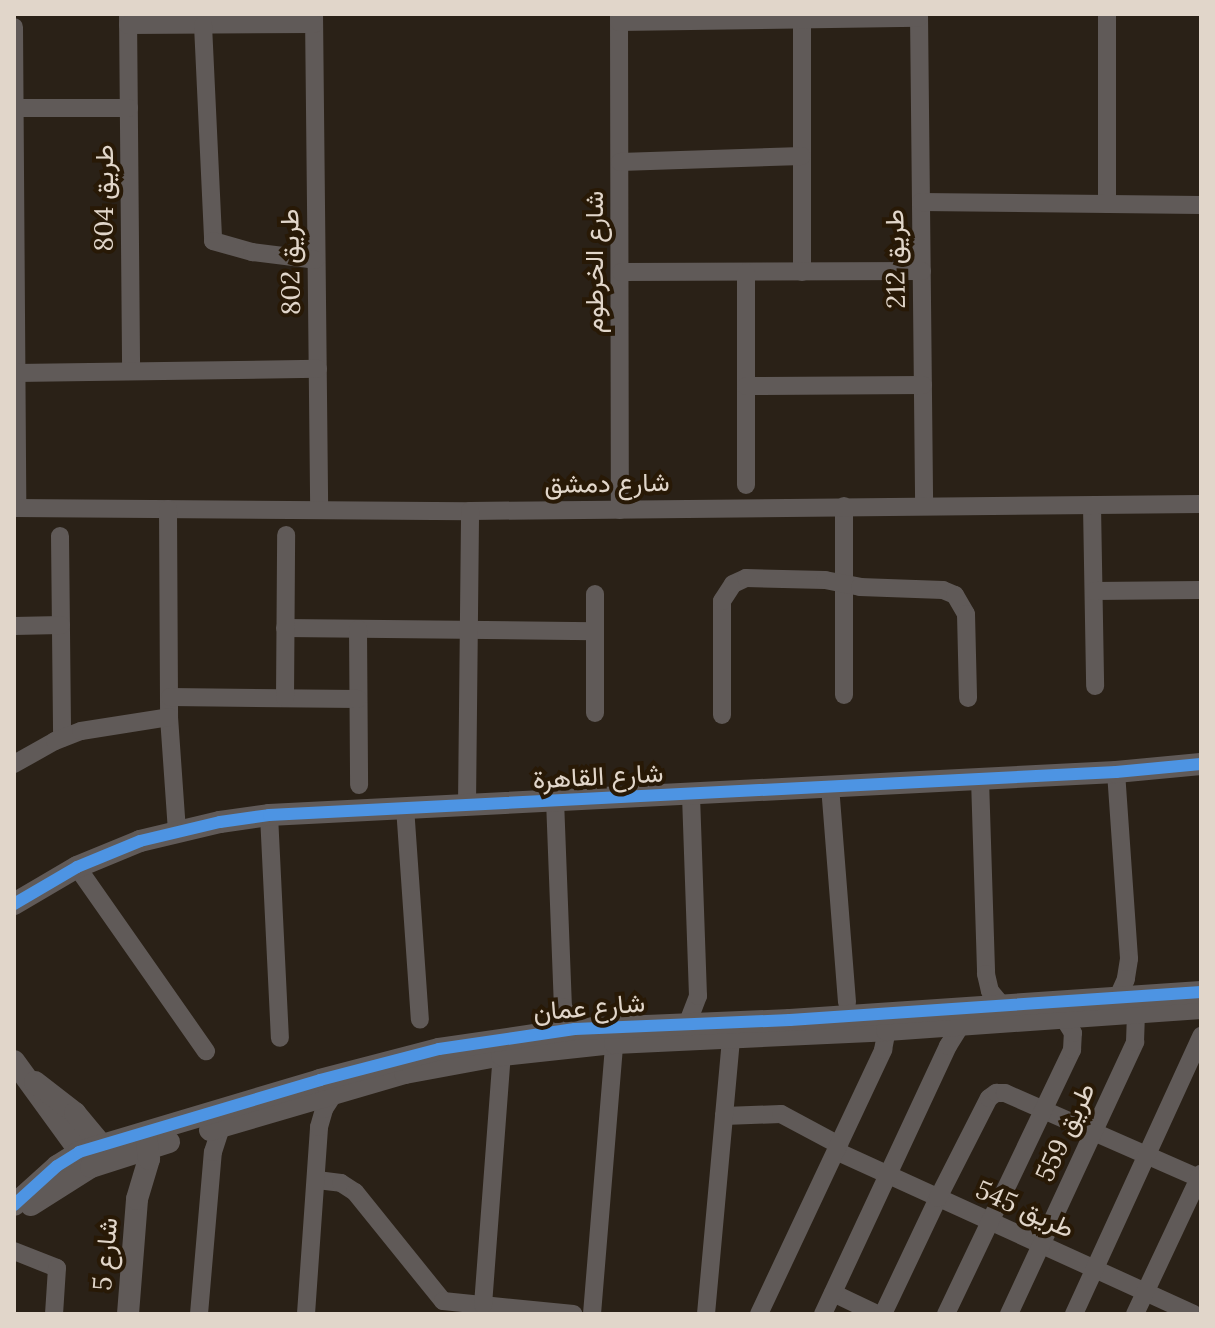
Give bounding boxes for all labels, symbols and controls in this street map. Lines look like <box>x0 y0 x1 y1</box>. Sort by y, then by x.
street label: طريق 804 <box>88 145 120 251</box>
street label: شارع الخرطوم <box>578 191 610 333</box>
street label: طريق 802 <box>273 208 307 316</box>
street label: طريق 212 <box>879 209 911 309</box>
street label: شارع دمشق <box>544 466 670 500</box>
street label: شارع القاهرة <box>532 757 664 795</box>
street label: شارع عمان <box>532 987 646 1027</box>
street label: طريق 559 <box>1029 1078 1101 1186</box>
street label: طريق 545 <box>971 1174 1079 1244</box>
street label: شارع 5 <box>86 1216 124 1292</box>

